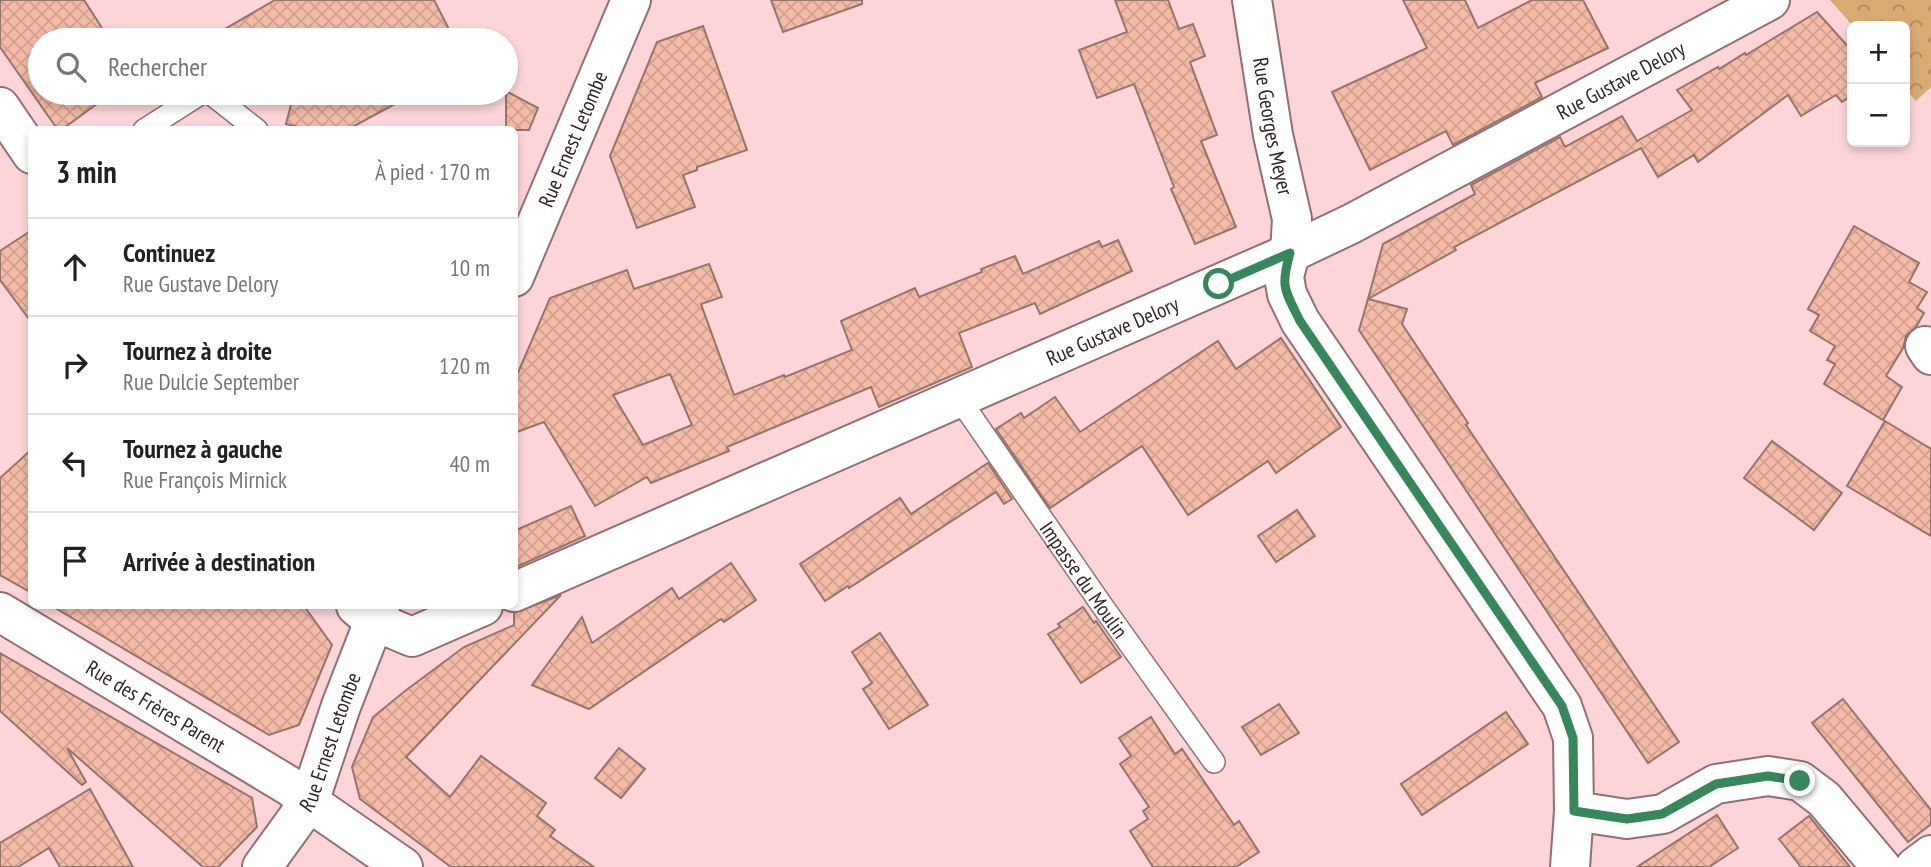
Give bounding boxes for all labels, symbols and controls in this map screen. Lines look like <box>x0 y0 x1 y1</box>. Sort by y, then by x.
map controls <box>1847 21 1910 147</box>
button: + <box>1847 21 1910 84</box>
search box <box>28 28 518 105</box>
street label: Rue Gustave Delory <box>1552 35 1690 125</box>
icon: search <box>52 48 90 86</box>
text: Rechercher <box>108 50 207 83</box>
street label: Rue Georges Meyer <box>1248 55 1300 198</box>
street label: Rue Ernest Letombe <box>532 67 613 211</box>
button: − <box>1847 84 1910 147</box>
text: 3 min <box>56 152 117 191</box>
text: À pied · 170 m <box>375 157 490 186</box>
text: Continuez <box>123 236 215 269</box>
icon: ahead <box>56 248 94 286</box>
text: 10 m <box>449 253 490 282</box>
route start <box>1203 268 1234 299</box>
text: Rue Gustave Delory <box>123 269 278 298</box>
street label: Rue Gustave Delory <box>1042 290 1183 371</box>
text: Tournez à droite <box>123 334 272 367</box>
icon: right <box>56 346 94 384</box>
text: 120 m <box>439 351 490 380</box>
text: Rue Dulcie September <box>123 367 299 396</box>
text: Tournez à gauche <box>123 432 283 465</box>
icon: left <box>56 444 94 482</box>
text: 40 m <box>449 449 490 478</box>
text: Rue François Mirnick <box>123 465 287 494</box>
street label: Impasse du Moulin <box>1034 516 1134 643</box>
icon: arrive <box>56 542 94 580</box>
text: Arrivée à destination <box>123 545 315 578</box>
street label: Rue des Frères Parent <box>81 654 231 758</box>
street label: Rue Ernest Letombe <box>293 668 366 817</box>
route end <box>1784 765 1815 796</box>

